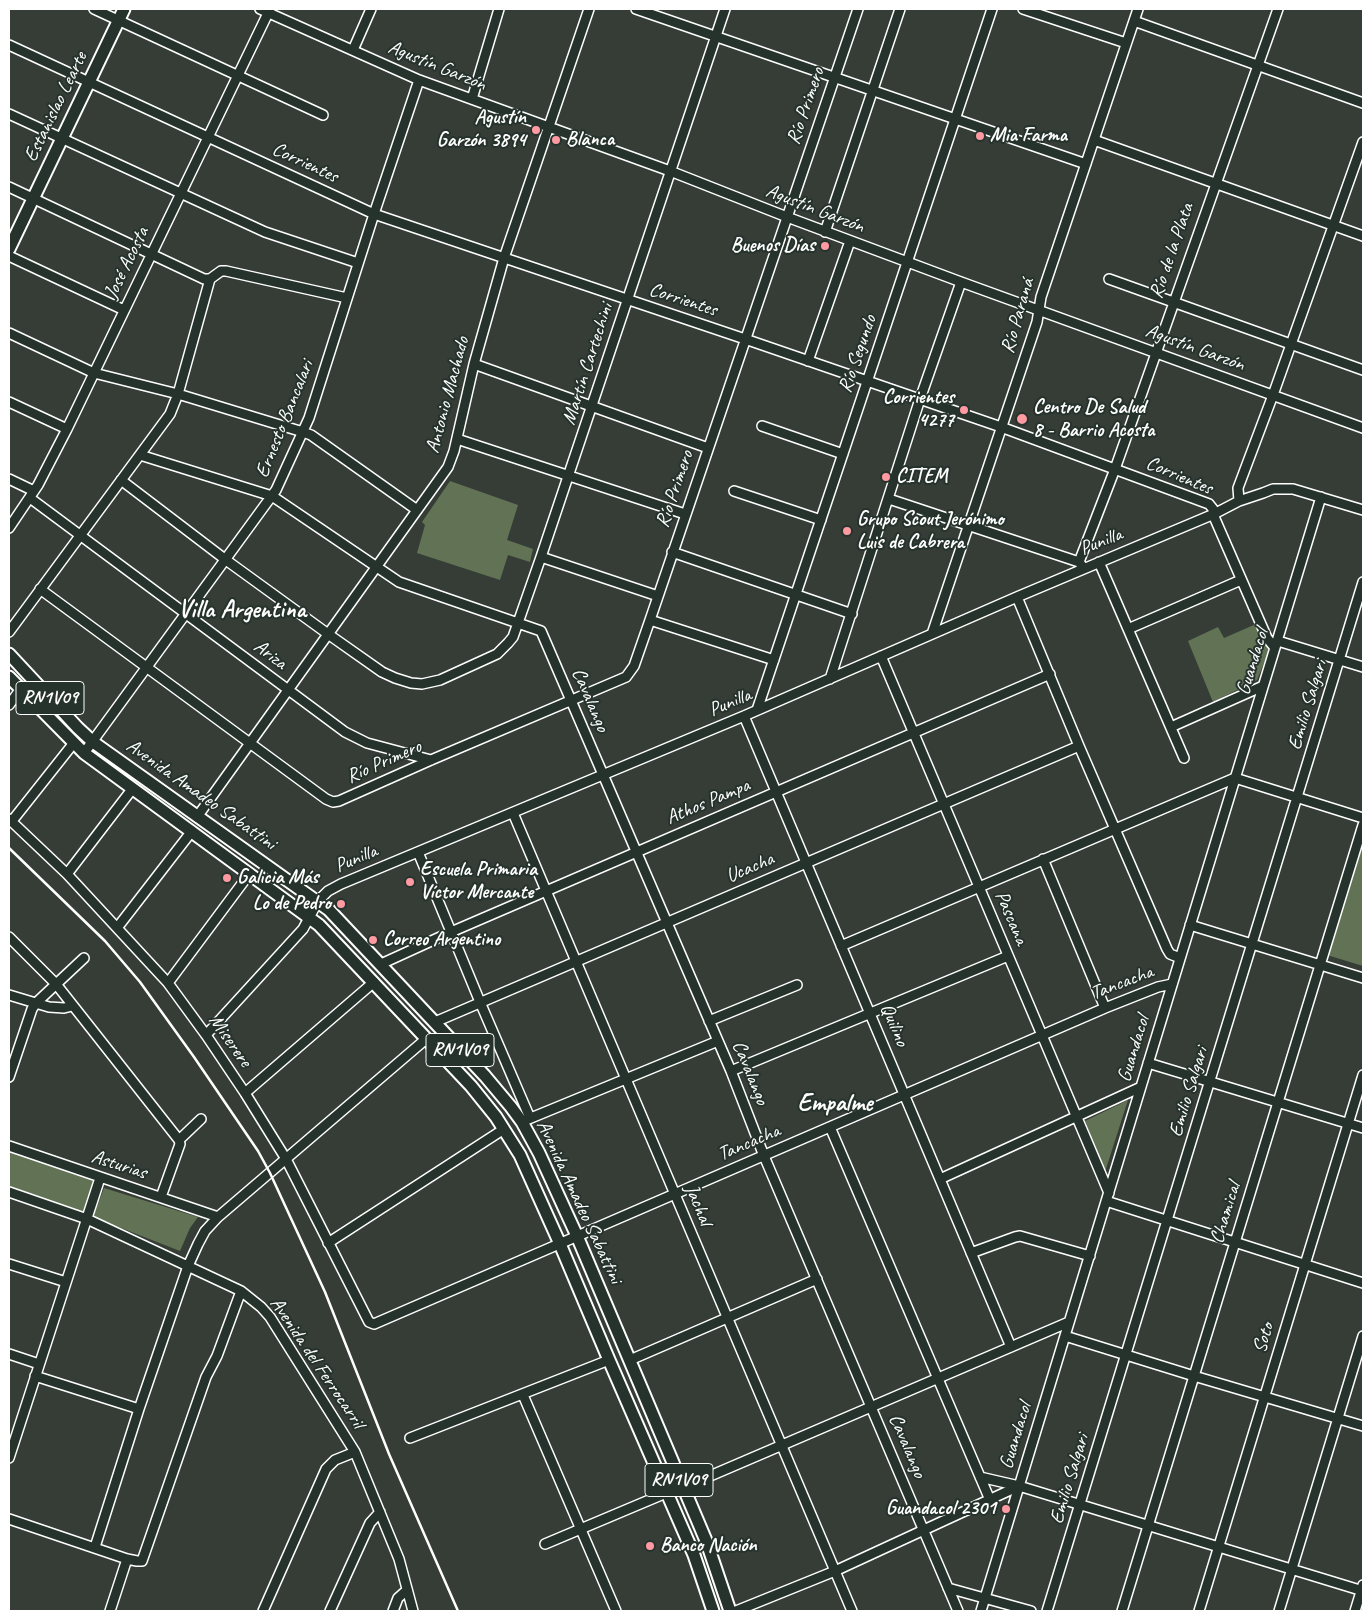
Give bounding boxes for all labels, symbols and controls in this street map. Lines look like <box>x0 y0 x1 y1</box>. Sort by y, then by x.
street label: Agustín Garzón <box>384 35 490 97</box>
street label: Estanislao Learte <box>19 48 93 166</box>
street label: Río Primero <box>782 64 830 148</box>
place label: Agustín Garzón 3894 <box>437 106 526 153</box>
marker: Agustín Garzón 3894 <box>530 124 542 136</box>
place label: Mia Farma <box>990 124 1067 148</box>
place label: Blanca <box>566 128 614 152</box>
marker: Mia Farma <box>974 130 986 142</box>
marker: Blanca <box>550 134 562 146</box>
street label: Corrientes <box>268 137 342 189</box>
street label: Agustín Garzón <box>762 179 868 239</box>
street label: Río de la Plata <box>1145 200 1199 302</box>
street label: José Acosta <box>99 223 155 303</box>
place label: Buenos Días <box>731 234 815 258</box>
marker: Buenos Días <box>819 240 831 252</box>
street label: Río Paraná <box>996 276 1040 356</box>
street label: Corrientes <box>646 278 720 322</box>
street label: Martín Cartechini <box>557 300 619 428</box>
street label: Río Segundo <box>834 312 882 396</box>
street label: Agustín Garzón <box>1142 319 1248 377</box>
street label: Antonio Machado <box>421 334 475 456</box>
street label: Ernesto Bancalari <box>251 357 319 481</box>
place label: Corrientes 4277 <box>883 386 954 433</box>
place label: Centro De Salud 8 - Barrio Acosta <box>1033 396 1155 443</box>
marker: Corrientes 4277 <box>958 404 970 416</box>
marker: Centro De Salud 8 - Barrio Acosta <box>1015 412 1029 426</box>
street label: Río Primero <box>651 447 699 531</box>
street label: Corrientes <box>1142 451 1216 501</box>
place label: CITEM <box>896 465 948 489</box>
marker: CITEM <box>880 471 892 483</box>
place label: Grupo Scout Jerónimo Luis de Cabrera <box>857 508 1004 555</box>
street label: Punilla <box>1076 523 1126 561</box>
marker: Grupo Scout Jerónimo Luis de Cabrera <box>841 525 853 537</box>
district label: Villa Argentina <box>178 595 306 625</box>
street label: Guandacol <box>1232 626 1274 698</box>
street label: Ariza <box>249 635 291 675</box>
street label: Emilio Salgari <box>1283 657 1333 753</box>
street label: Cavalango <box>566 664 614 736</box>
road number: RN1V09 <box>16 681 84 714</box>
street label: Punilla <box>705 683 755 723</box>
street label: Avenida Amadeo Sabattini <box>121 734 281 856</box>
street label: Río Primero <box>343 735 425 789</box>
street label: Athos Pampa <box>663 774 753 830</box>
street label: Punilla <box>331 839 381 879</box>
street label: Ucacha <box>722 847 778 889</box>
place label: Escuela Primaria Víctor Mercante <box>420 858 537 905</box>
place label: Galicia Más <box>237 866 318 890</box>
marker: Galicia Más <box>221 872 233 884</box>
marker: Escuela Primaria Víctor Mercante <box>404 876 416 888</box>
street label: Pascana <box>989 887 1033 949</box>
place label: Lo de Pedro <box>253 892 331 916</box>
marker: Lo de Pedro <box>335 898 347 910</box>
place label: Correo Argentino <box>383 928 500 952</box>
marker: Correo Argentino <box>367 934 379 946</box>
street label: Tancacha <box>1087 960 1157 1006</box>
street label: Quilino <box>874 1000 914 1050</box>
street label: Miserere <box>203 1010 257 1072</box>
street label: Guandacol <box>1113 1013 1155 1085</box>
road number: RN1V09 <box>426 1034 494 1066</box>
street label: Cavalango <box>726 1037 774 1109</box>
street label: Emilio Salgari <box>1164 1044 1214 1140</box>
district label: Empalme <box>797 1088 873 1118</box>
street label: Avenida Amadeo Sabattini <box>531 1116 627 1288</box>
street label: Tancacha <box>714 1119 784 1167</box>
street label: Asturias <box>88 1145 150 1185</box>
street label: Chamical <box>1205 1180 1247 1246</box>
street label: Jachal <box>679 1181 717 1229</box>
street label: Avenida del Ferrocarril <box>264 1293 370 1433</box>
street label: Soto <box>1248 1320 1280 1356</box>
street label: Guandacol <box>995 1400 1037 1472</box>
street label: Cavalango <box>883 1410 931 1482</box>
street label: Emilio Salgari <box>1045 1431 1095 1527</box>
road number: RN1V09 <box>645 1464 713 1496</box>
place label: Guandacol 2301 <box>886 1497 996 1521</box>
marker: Guandacol 2301 <box>1000 1503 1012 1515</box>
place label: Banco Nación <box>660 1534 757 1558</box>
marker: Banco Nación <box>644 1540 656 1552</box>

